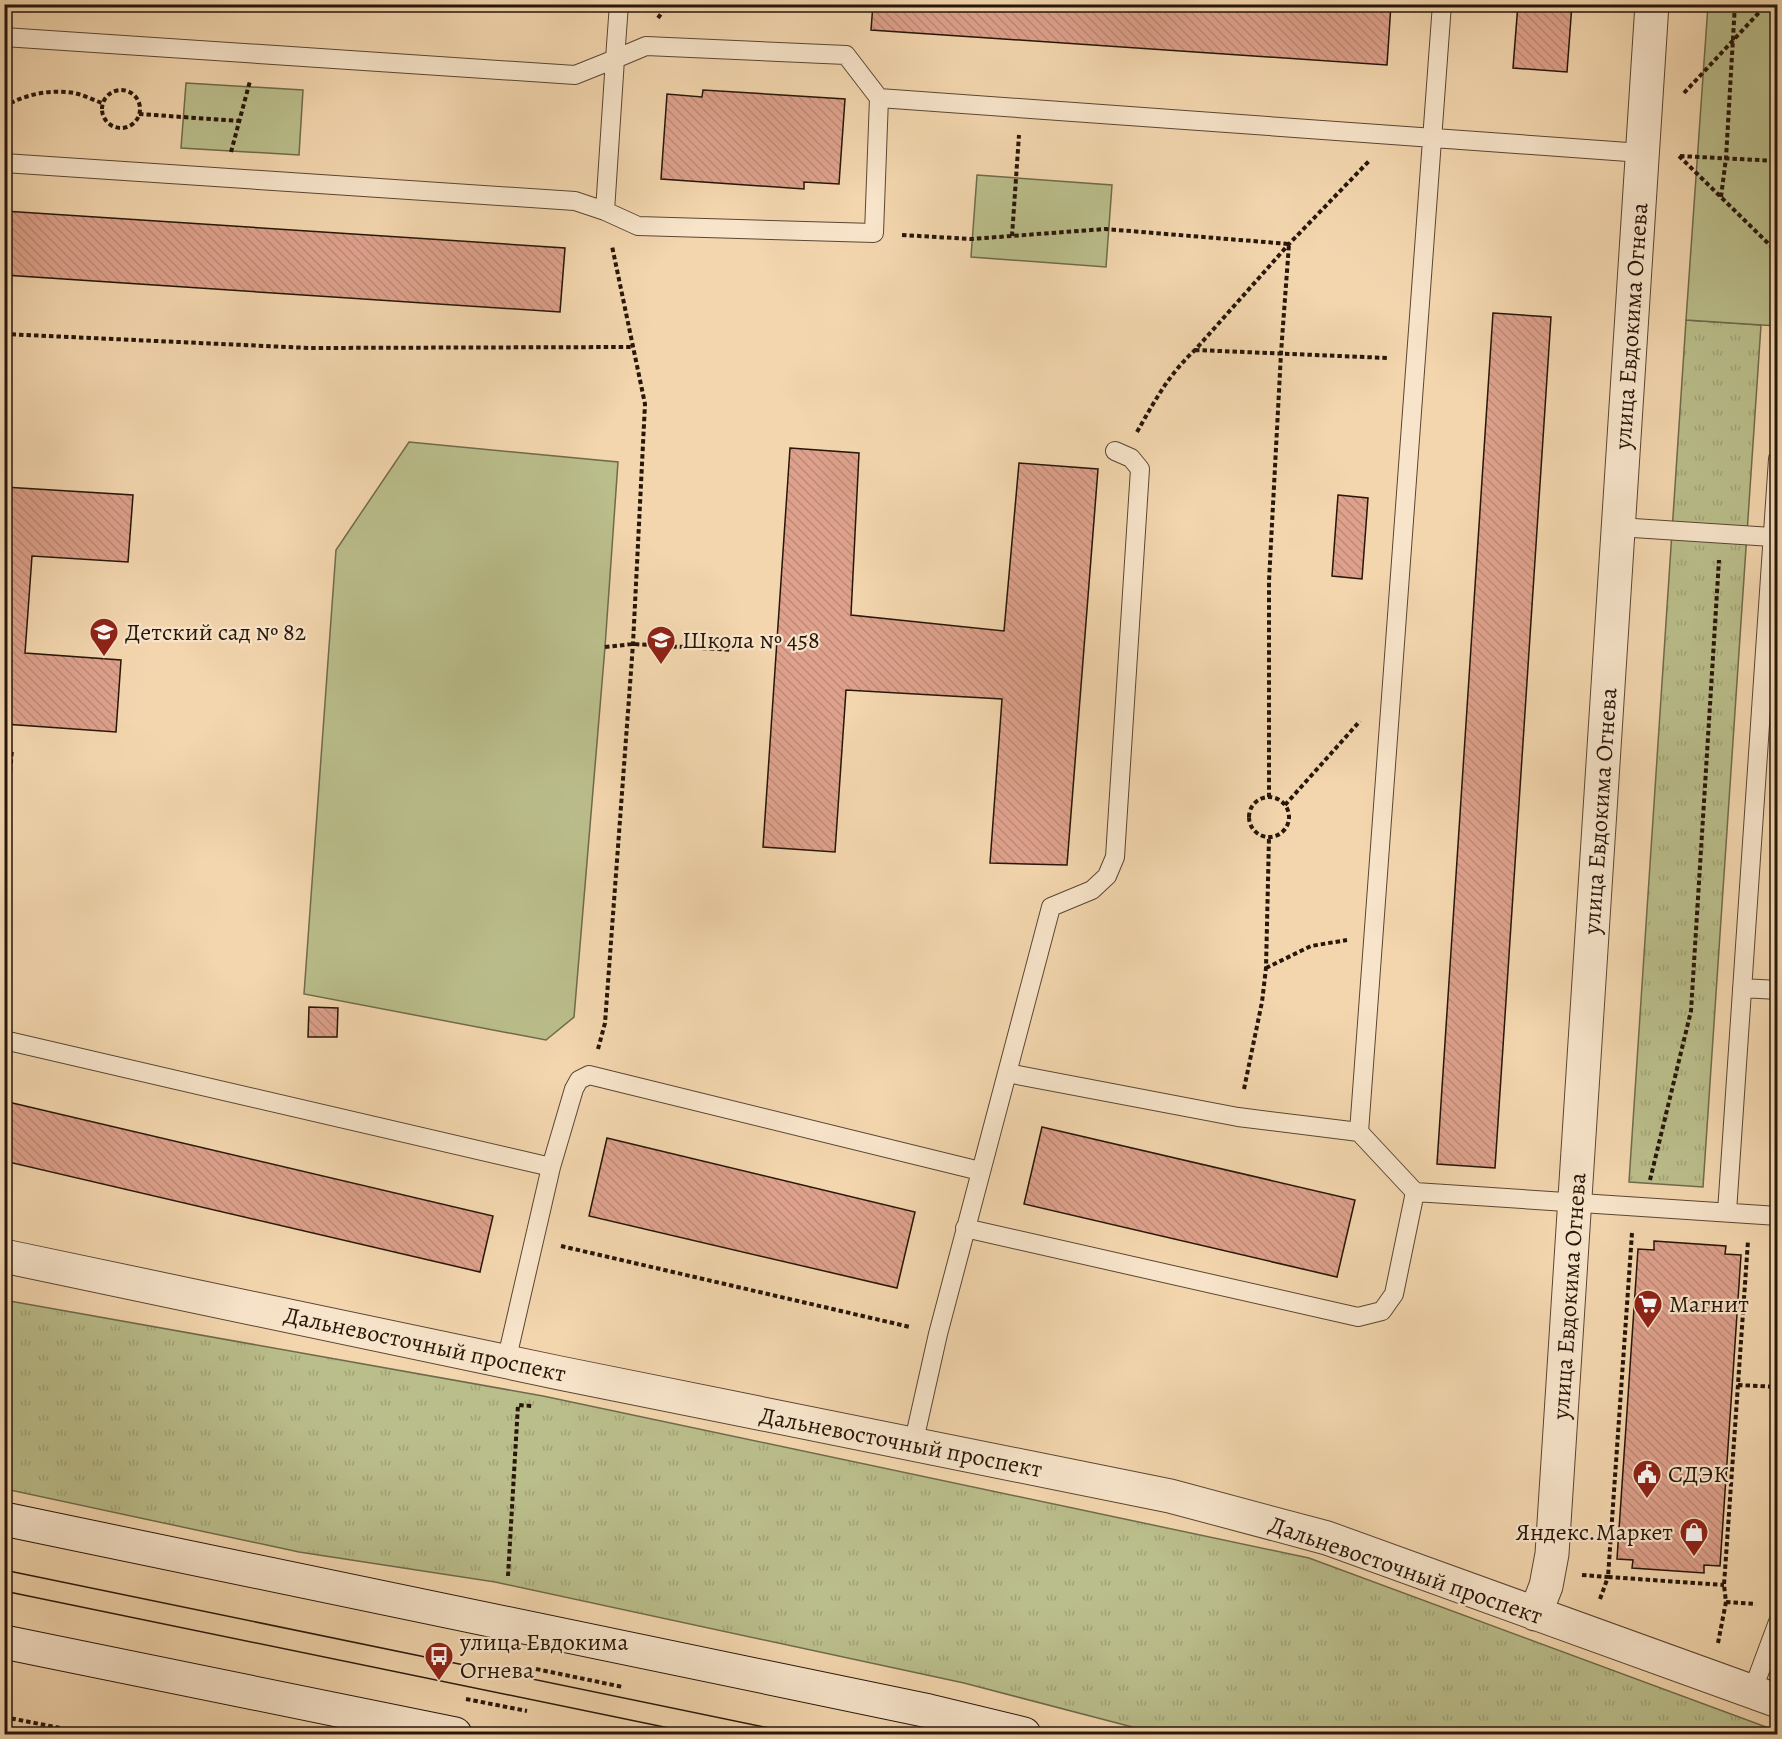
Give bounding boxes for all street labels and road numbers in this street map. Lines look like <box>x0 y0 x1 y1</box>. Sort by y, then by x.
street label: улица Евдокима Огнева <box>1606 202 1656 451</box>
street label: улица Евдокима Огнева <box>1575 687 1625 936</box>
street label: улица Евдокима Огнева <box>1544 1172 1594 1421</box>
street label: Дальневосточный проспект <box>281 1298 569 1390</box>
street label: Дальневосточный проспект <box>757 1399 1045 1485</box>
street label: Дальневосточный проспект <box>1265 1508 1547 1632</box>

